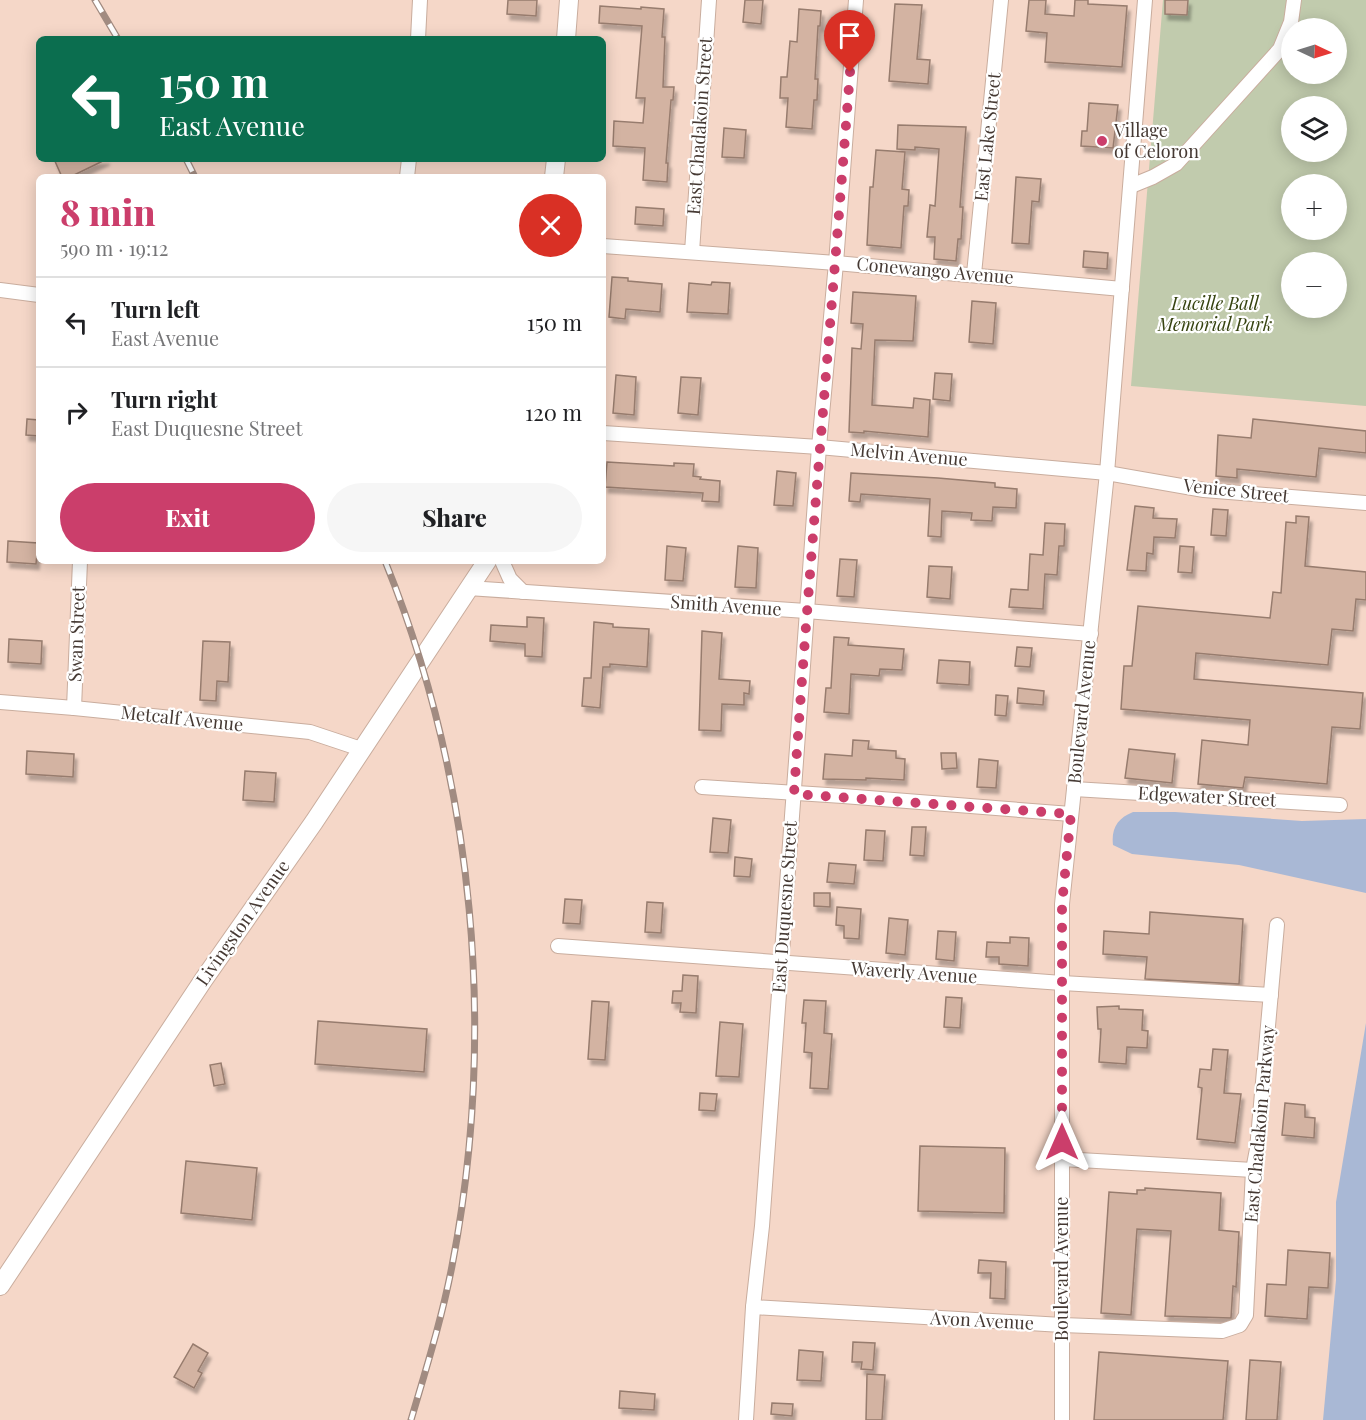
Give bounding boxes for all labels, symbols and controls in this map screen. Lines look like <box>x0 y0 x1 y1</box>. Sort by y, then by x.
pin <box>824 10 875 72</box>
north arrow <box>1281 18 1347 84</box>
map controls <box>1281 18 1347 318</box>
icon: arrive <box>833 19 866 52</box>
street label: East Chadakoin Street <box>681 36 717 216</box>
text: 150 m <box>159 53 269 109</box>
icon: left <box>60 60 138 138</box>
street label: East Lake Street <box>968 71 1006 202</box>
button: layers <box>1281 96 1347 162</box>
text: East Avenue <box>159 107 305 143</box>
place label: Village of Celoron <box>1113 118 1199 163</box>
marker: Village of Celoron <box>1095 134 1109 148</box>
button: + <box>1281 174 1347 240</box>
text: 8 min <box>60 187 156 235</box>
button: close <box>519 194 582 257</box>
text: 590 m · 19:12 <box>60 234 168 261</box>
street label: Conewango Avenue <box>855 251 1015 289</box>
button: − <box>1281 252 1347 318</box>
park label: Lucille Ball Memorial Park <box>1157 291 1272 336</box>
text: Turn left <box>111 294 200 324</box>
icon: left <box>60 306 93 339</box>
text: 150 m <box>527 307 582 337</box>
text: East Avenue <box>111 324 219 351</box>
text: Turn right <box>111 384 217 414</box>
icon: right <box>60 396 93 429</box>
text: 120 m <box>525 397 582 427</box>
text: East Duquesne Street <box>111 414 303 441</box>
street label: Melvin Avenue <box>849 437 969 471</box>
street label: Venice Street <box>1181 472 1291 508</box>
button: Exit <box>60 483 315 552</box>
button: Share <box>327 483 582 552</box>
street label: Swan Street <box>62 585 90 682</box>
street label: Smith Avenue <box>670 589 782 621</box>
street label: Boulevard Avenue <box>1062 639 1100 785</box>
street label: Metcalf Avenue <box>120 700 244 736</box>
street label: Edgewater Street <box>1137 780 1277 812</box>
street label: East Duquesne Street <box>766 819 802 994</box>
street label: Livingston Avenue <box>190 855 295 990</box>
street label: Waverly Avenue <box>849 956 978 988</box>
street label: East Chadakoin Parkway <box>1238 1024 1280 1224</box>
position arrow <box>1030 1110 1094 1174</box>
street label: Boulevard Avenue <box>1049 1197 1073 1341</box>
street label: Avon Avenue <box>929 1305 1035 1335</box>

